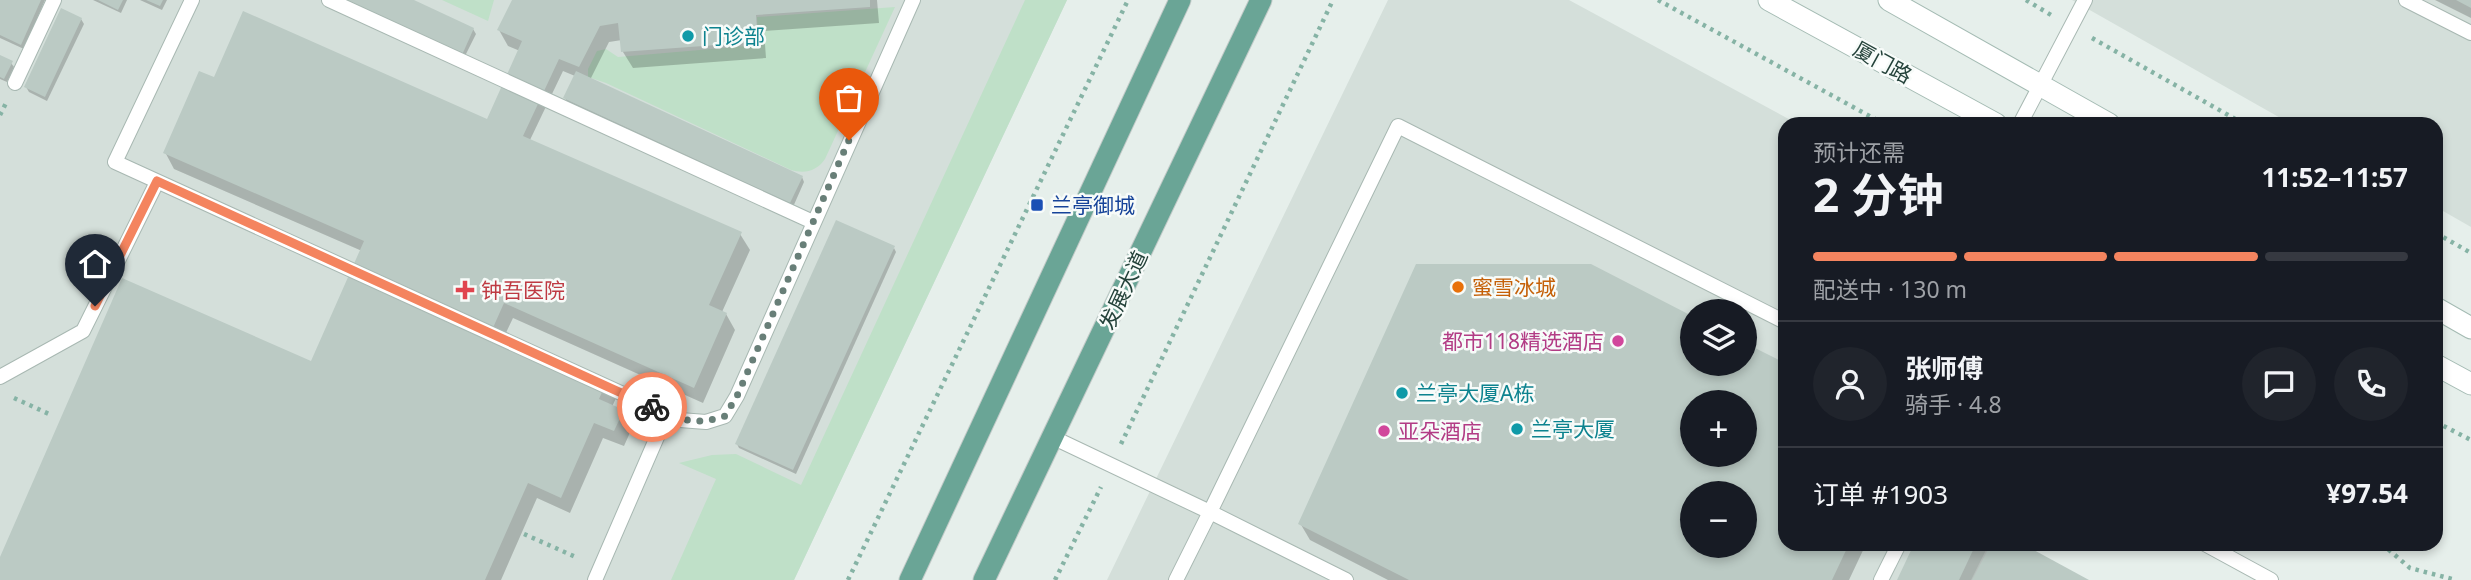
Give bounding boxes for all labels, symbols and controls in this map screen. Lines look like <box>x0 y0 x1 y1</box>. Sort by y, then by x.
place label: 门诊部 <box>702 22 765 50</box>
marker: 门诊部 <box>680 28 696 44</box>
street label: 厦门路 <box>1849 34 1917 90</box>
pin <box>819 68 879 140</box>
icon: bag <box>830 79 868 117</box>
text: 预计还需 <box>1813 136 1905 168</box>
text: 11:52–11:57 <box>2261 159 2408 195</box>
text: 2 分钟 <box>1813 163 1943 225</box>
place label: 兰亭御城 <box>1051 191 1135 219</box>
marker: 兰亭御城 <box>1029 197 1045 213</box>
pin <box>65 234 125 306</box>
icon: home <box>76 245 114 283</box>
street label: 发展大道 <box>1093 246 1153 334</box>
place label: 蜜雪冰城 <box>1472 273 1556 301</box>
text: 配送中 · 130 m <box>1813 273 1967 305</box>
place label: 钟吾医院 <box>481 276 565 304</box>
marker: 蜜雪冰城 <box>1450 279 1466 295</box>
marker: 钟吾医院 <box>455 280 475 300</box>
map controls <box>1680 299 1757 558</box>
button: layers <box>1680 299 1757 376</box>
place label: 都市118精选酒店 <box>1442 327 1604 355</box>
marker: 都市118精选酒店 <box>1610 333 1626 349</box>
button: person <box>1813 347 1887 421</box>
button: chat <box>2242 347 2316 421</box>
button: phone <box>2334 347 2408 421</box>
text: 张师傅 <box>1905 350 1983 386</box>
courier <box>617 372 687 442</box>
place label: 兰亭大厦A栋 <box>1416 379 1534 407</box>
marker: 兰亭大厦A栋 <box>1394 385 1410 401</box>
icon: bike <box>633 388 671 426</box>
text: 骑手 · 4.8 <box>1905 388 2002 420</box>
button: + <box>1680 390 1757 467</box>
place label: 兰亭大厦 <box>1531 415 1615 443</box>
place label: 亚朵酒店 <box>1398 417 1482 445</box>
marker: 兰亭大厦 <box>1509 421 1525 437</box>
marker: 亚朵酒店 <box>1376 423 1392 439</box>
text: ¥97.54 <box>2326 475 2408 511</box>
text: 订单 #1903 <box>1813 476 1948 512</box>
button: − <box>1680 481 1757 558</box>

